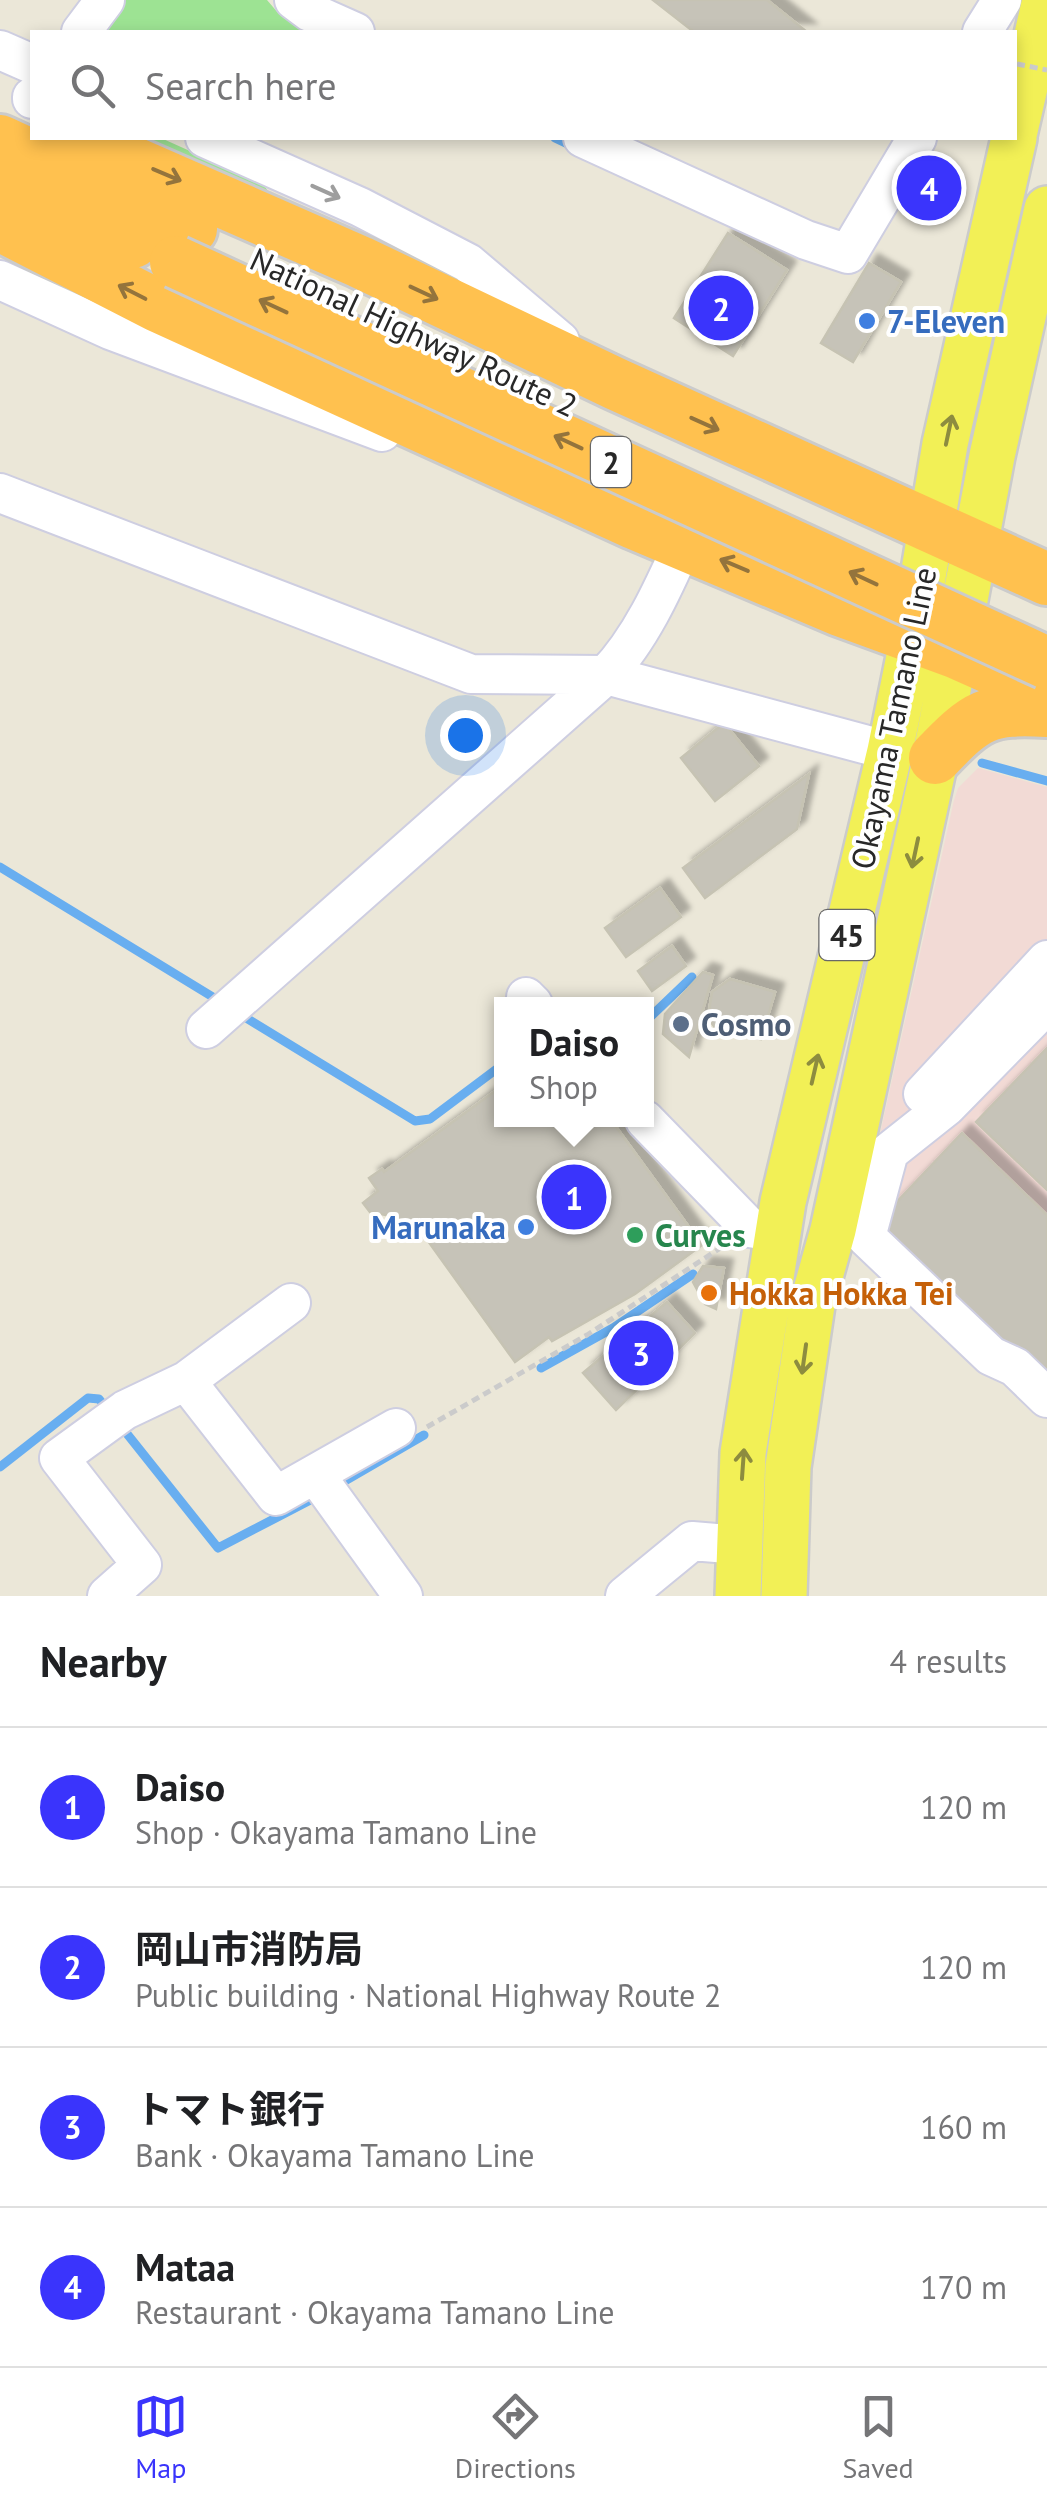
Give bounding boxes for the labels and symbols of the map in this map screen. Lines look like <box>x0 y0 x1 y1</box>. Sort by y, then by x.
pin: 4 <box>896 150 962 226</box>
one-way arrow <box>151 167 181 185</box>
one-way arrow <box>310 183 340 202</box>
street label: National Highway Route 2 <box>244 238 584 426</box>
pin: 2 <box>688 270 754 346</box>
one-way arrow <box>117 282 147 301</box>
one-way arrow <box>408 284 438 303</box>
one-way arrow <box>259 296 289 315</box>
place label: 7-Eleven <box>887 300 1005 342</box>
marker: 7-Eleven <box>856 310 878 332</box>
one-way arrow <box>940 414 959 446</box>
one-way arrow <box>689 416 720 434</box>
one-way arrow <box>554 432 584 451</box>
road number: 2 <box>591 437 631 487</box>
one-way arrow <box>719 555 750 573</box>
street label: Okayama Tamano Line <box>840 563 946 873</box>
one-way arrow <box>848 568 879 586</box>
your location <box>440 710 491 761</box>
one-way arrow <box>904 836 923 868</box>
road number: 45 <box>820 910 874 960</box>
place label: Cosmo <box>701 1003 791 1045</box>
marker: Cosmo <box>670 1013 692 1035</box>
one-way arrow <box>807 1054 825 1086</box>
pin: 1 <box>542 1160 606 1234</box>
place label: Marunaka <box>371 1206 506 1248</box>
place label: Curves <box>655 1214 746 1256</box>
marker: Marunaka <box>515 1216 537 1238</box>
marker: Curves <box>624 1224 646 1246</box>
place label: Hokka Hokka Tei <box>729 1272 954 1314</box>
marker: Hokka Hokka Tei <box>698 1282 720 1304</box>
pin: 3 <box>608 1316 674 1390</box>
one-way arrow <box>794 1342 813 1375</box>
one-way arrow <box>734 1448 753 1480</box>

